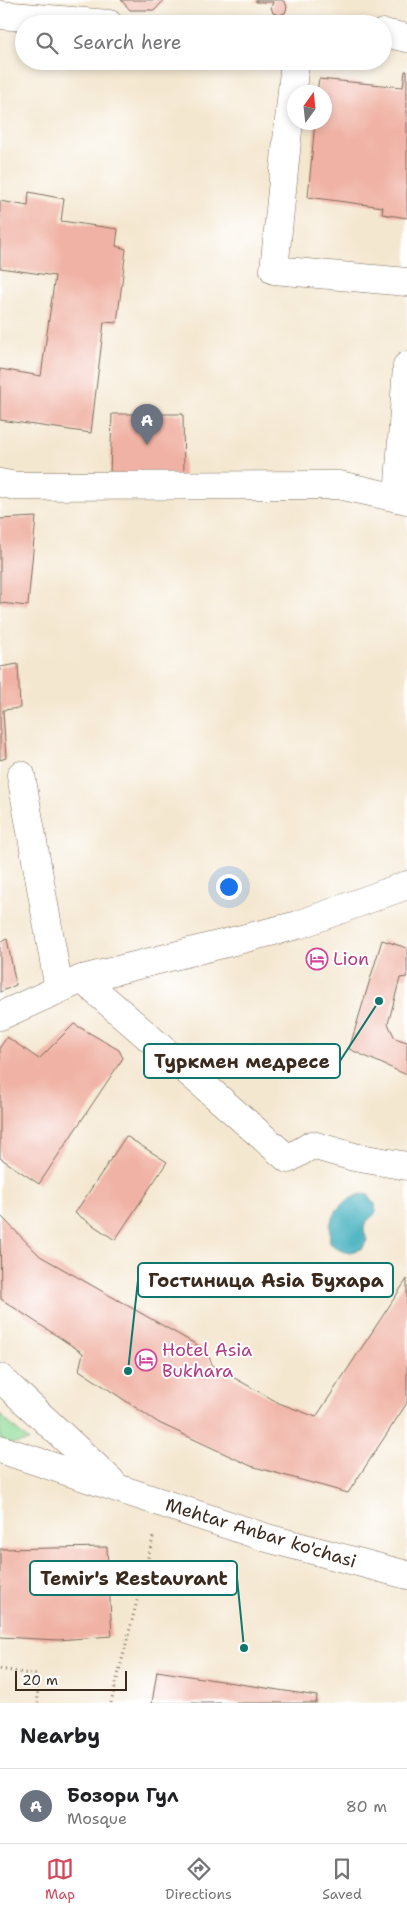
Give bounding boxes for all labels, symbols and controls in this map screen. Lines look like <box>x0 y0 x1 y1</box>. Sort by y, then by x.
search box <box>15 15 392 70</box>
icon: search <box>33 29 61 57</box>
text: Search here <box>73 30 182 55</box>
north arrow <box>287 85 332 130</box>
pin: A <box>131 404 163 445</box>
your location <box>216 874 242 900</box>
hotel icon: Lion <box>305 947 329 971</box>
place label: Lion <box>333 947 369 971</box>
callout: Туркмен медресе <box>144 1044 340 1078</box>
text: Туркмен медресе <box>154 1049 330 1074</box>
callout: Гостиница Asia Бухара <box>138 1263 393 1297</box>
text: Гостиница Asia Бухара <box>148 1268 384 1293</box>
place label: Hotel Asia Bukhara <box>162 1338 252 1383</box>
hotel icon: Hotel Asia Bukhara <box>134 1348 158 1372</box>
street label: Mehtar Anbar ko'chasi <box>163 1493 359 1573</box>
callout: Temir's Restaurant <box>30 1561 237 1595</box>
text: Temir's Restaurant <box>40 1566 228 1591</box>
scale bar <box>15 1668 128 1691</box>
text: 20 m <box>22 1671 58 1689</box>
text: Nearby <box>20 1722 100 1750</box>
text: Бозори Гул <box>67 1783 178 1808</box>
text: A <box>30 1796 42 1817</box>
text: 80 m <box>346 1796 387 1817</box>
text: Mosque <box>67 1808 127 1829</box>
tab: Map <box>45 1855 75 1903</box>
tab: Directions <box>165 1855 232 1903</box>
tab: Saved <box>322 1855 362 1903</box>

